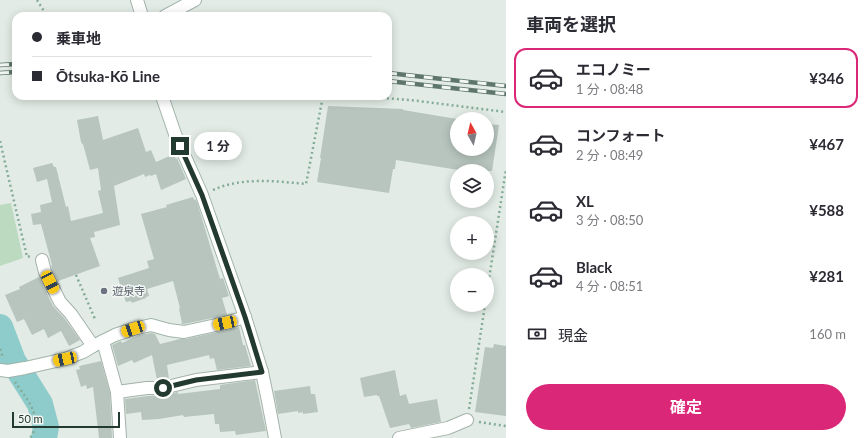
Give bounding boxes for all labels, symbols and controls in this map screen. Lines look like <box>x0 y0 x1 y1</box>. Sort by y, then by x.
text: 車両を選択 <box>526 13 616 35</box>
text: 乗車地 <box>56 29 101 47</box>
icon: car <box>528 60 564 96</box>
text: エコノミー <box>576 60 651 78</box>
text: Ōtsuka-Kō Line <box>56 67 160 85</box>
text: ¥346 <box>809 69 844 87</box>
text: 1 分 · 08:48 <box>576 81 643 97</box>
north arrow <box>450 112 494 156</box>
map controls <box>450 112 494 312</box>
icon: car <box>528 126 564 162</box>
text: コンフォート <box>576 126 666 144</box>
callout: 1 分 <box>194 132 242 160</box>
text: ¥467 <box>809 135 844 153</box>
route end <box>171 137 189 155</box>
text: 1 分 <box>206 138 230 154</box>
text: 2 分 · 08:49 <box>576 147 643 163</box>
button: layers <box>450 164 494 208</box>
icon: car <box>528 192 564 228</box>
text: XL <box>576 192 594 210</box>
text: ¥588 <box>809 201 844 219</box>
text: 3 分 · 08:50 <box>576 212 643 228</box>
button: + <box>450 216 494 260</box>
icon: car <box>528 258 564 294</box>
text: Black <box>576 258 612 276</box>
text: ¥281 <box>809 267 844 285</box>
button: − <box>450 268 494 312</box>
car <box>39 269 61 295</box>
text: 4 分 · 08:51 <box>576 278 643 294</box>
place label: 遊泉寺 <box>112 284 145 297</box>
marker: 遊泉寺 <box>99 286 109 296</box>
car <box>212 315 238 331</box>
car <box>120 319 146 339</box>
icon: cash <box>526 323 548 345</box>
text: 現金 <box>558 326 588 344</box>
text: 160 m <box>809 326 846 342</box>
car <box>52 351 78 367</box>
route start <box>154 379 172 397</box>
button: 確定 <box>526 384 846 430</box>
scale bar <box>12 410 120 429</box>
text: 50 m <box>18 412 43 425</box>

